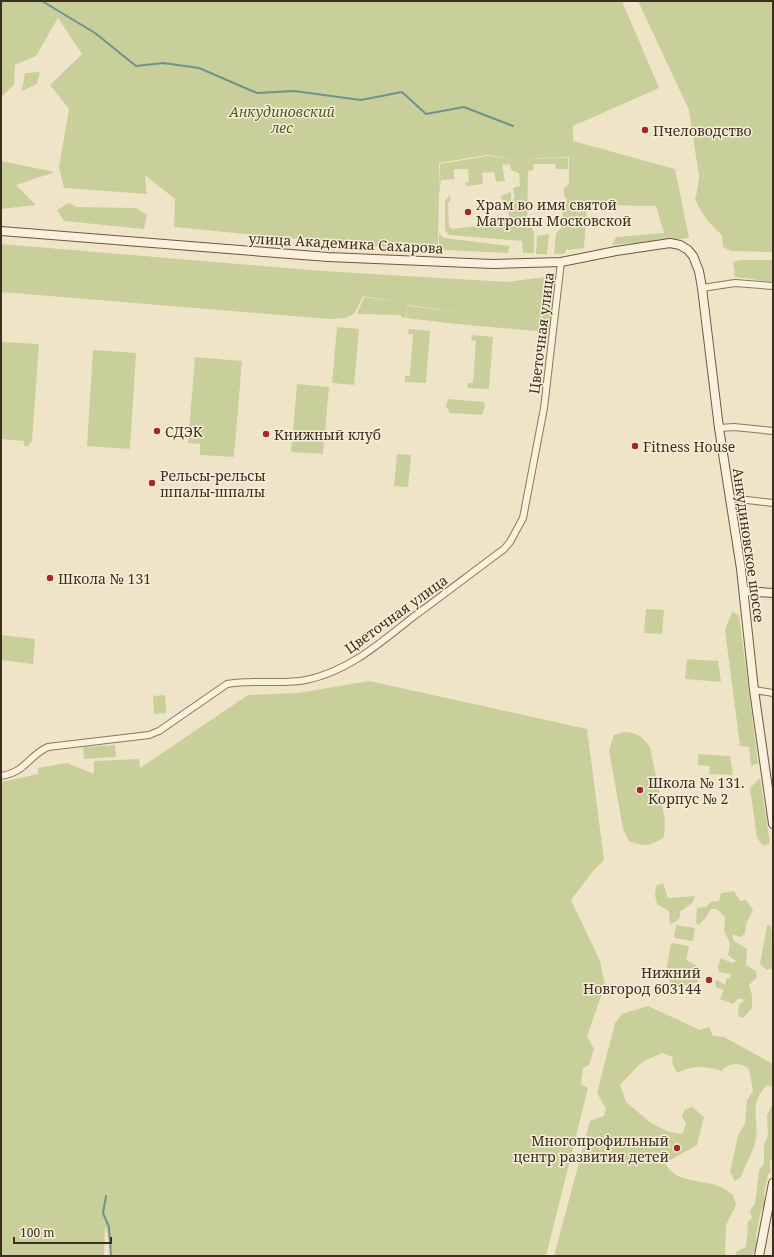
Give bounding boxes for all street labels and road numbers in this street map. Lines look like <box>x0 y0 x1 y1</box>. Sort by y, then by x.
street label: улица Академика Сахарова <box>248 228 444 258</box>
street label: Цветочная улица <box>524 271 558 395</box>
street label: Анкудиновское шоссе <box>729 467 769 623</box>
street label: Цветочная улица <box>341 570 451 658</box>

